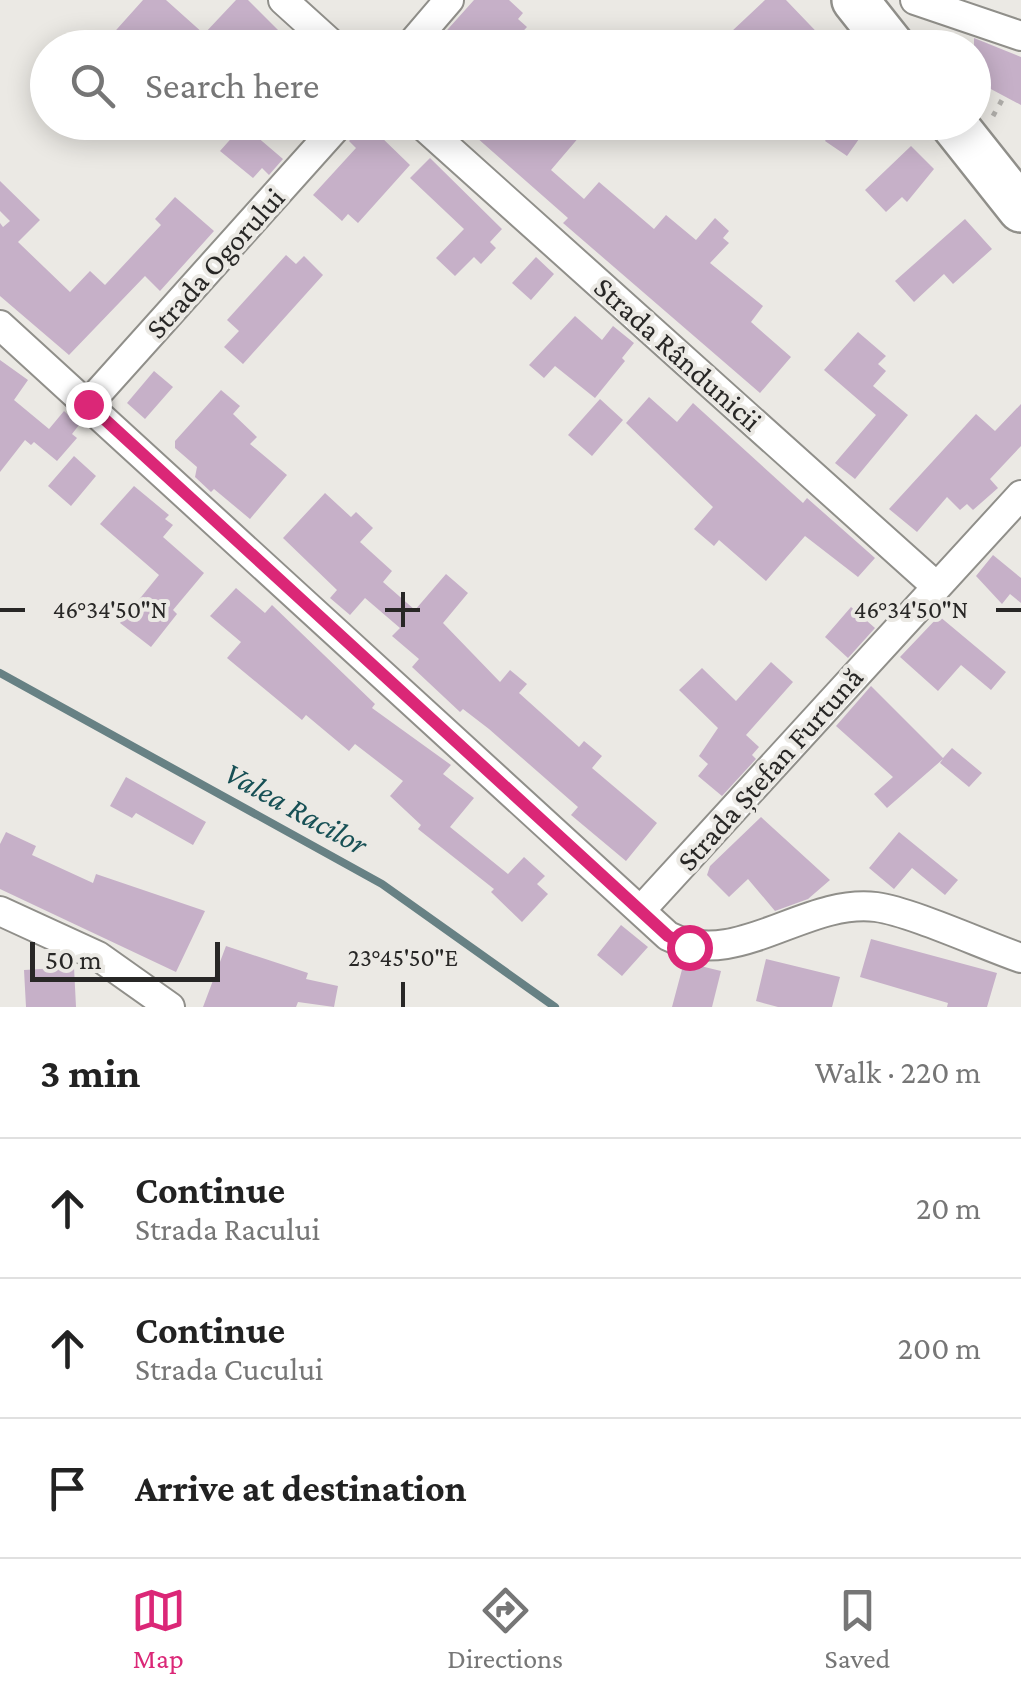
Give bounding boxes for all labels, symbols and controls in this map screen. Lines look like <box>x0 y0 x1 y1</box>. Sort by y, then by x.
search box <box>30 30 991 140</box>
icon: search <box>65 58 120 113</box>
text: Search here <box>145 64 319 106</box>
street label: Strada Ogorului <box>139 181 292 345</box>
street label: Strada Rândunicii <box>588 270 769 437</box>
route end <box>66 382 112 428</box>
text: 46°34'50"N <box>53 596 167 623</box>
text: 46°34'50"N <box>854 596 968 623</box>
street label: Strada Ștefan Furtună <box>670 660 872 879</box>
water label: Valea Racilor <box>218 754 374 862</box>
route start <box>667 925 713 971</box>
scale bar <box>30 937 220 981</box>
text: 50 m <box>45 944 102 975</box>
text: 23°45'50"E <box>348 944 458 971</box>
text: 3 min <box>40 1049 140 1096</box>
text: Walk · 220 m <box>815 1054 981 1090</box>
text: Continue <box>135 1169 285 1211</box>
icon: ahead <box>40 1181 95 1236</box>
text: 20 m <box>916 1190 981 1226</box>
text: Strada Racului <box>135 1211 320 1247</box>
text: Continue <box>135 1309 285 1351</box>
icon: ahead <box>40 1321 95 1376</box>
text: 200 m <box>898 1330 981 1366</box>
text: Strada Cucului <box>135 1351 323 1387</box>
icon: arrive <box>40 1461 95 1516</box>
text: Arrive at destination <box>135 1467 467 1509</box>
tab: Map <box>131 1583 186 1674</box>
tab: Directions <box>447 1583 563 1674</box>
tab: Saved <box>825 1583 890 1674</box>

